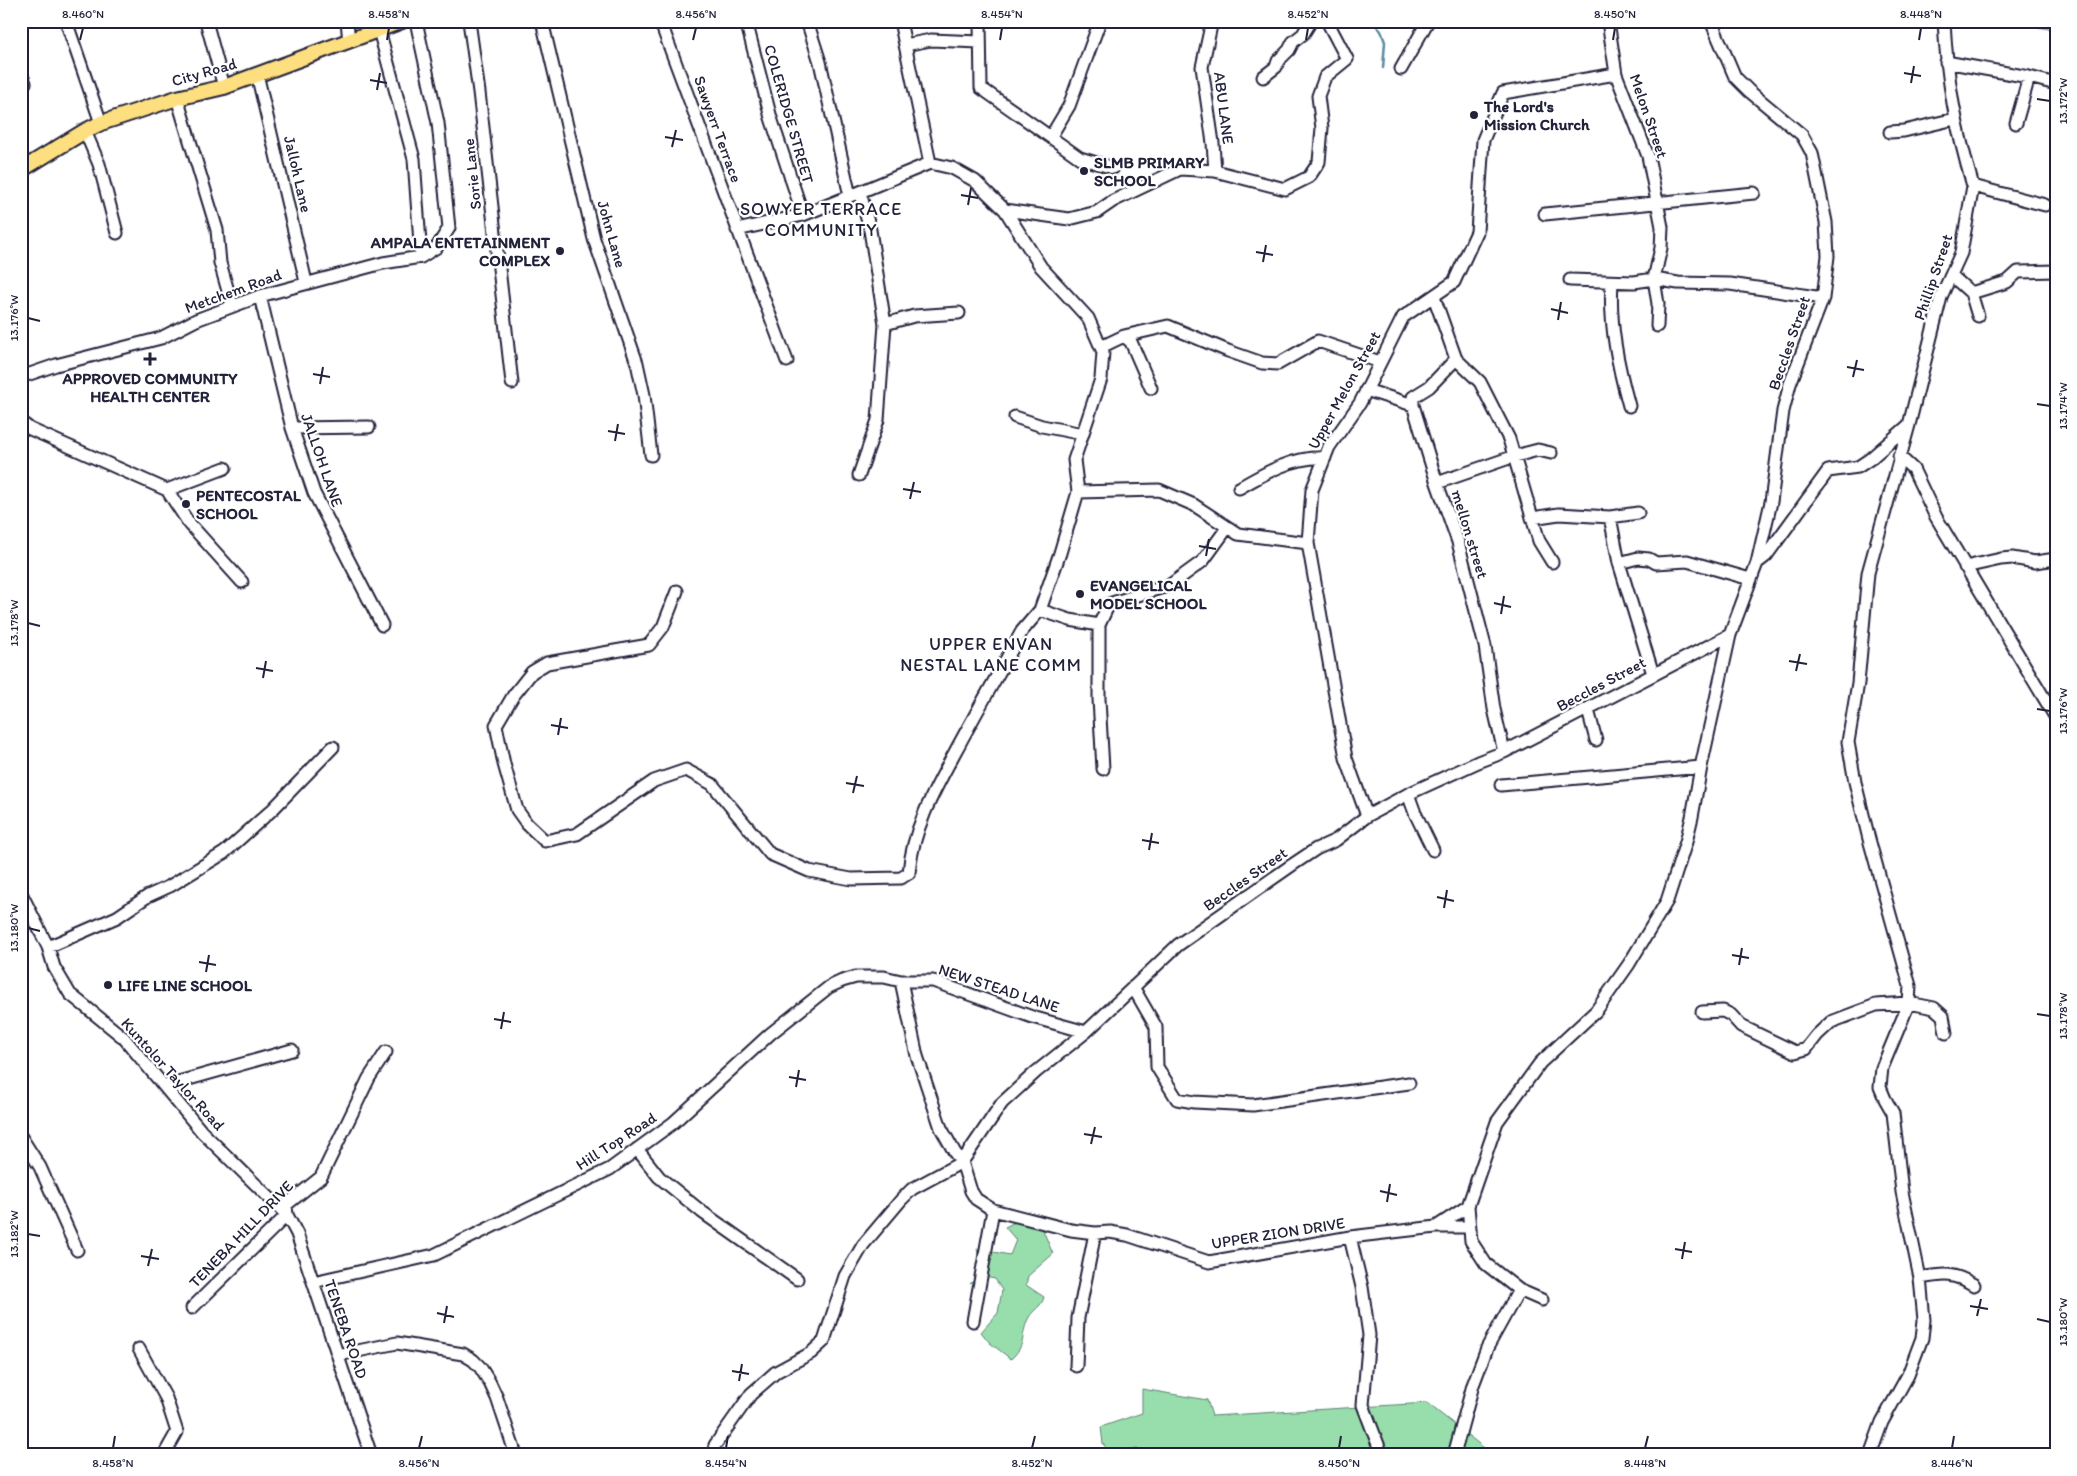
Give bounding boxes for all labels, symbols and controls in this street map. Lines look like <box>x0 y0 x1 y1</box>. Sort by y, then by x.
text: 8.460°N <box>62 7 104 21</box>
text: 8.458°N <box>368 7 410 21</box>
text: 8.456°N <box>675 7 717 21</box>
text: 8.454°N <box>981 7 1023 21</box>
text: 8.452°N <box>1288 7 1329 21</box>
text: 8.450°N <box>1594 7 1636 21</box>
text: 8.448°N <box>1900 7 1942 21</box>
street label: COLERIDGE STREET <box>760 42 818 186</box>
street label: City Road <box>169 54 239 90</box>
street label: ABU LANE <box>1210 71 1238 145</box>
street label: Melon Street <box>1626 71 1672 161</box>
street label: Sawyerr Terrace <box>690 73 746 185</box>
text: 13.172°W <box>2056 78 2070 124</box>
place label: The Lord's Mission Church <box>1483 97 1590 134</box>
marker: The Lord's Mission Church <box>1468 109 1480 121</box>
street label: Jalloh Lane <box>280 134 316 214</box>
street label: Sorie Lane <box>459 137 485 211</box>
place label: SLMB PRIMARY SCHOOL <box>1094 153 1205 190</box>
marker: SLMB PRIMARY SCHOOL <box>1078 165 1090 177</box>
street label: John Lane <box>593 198 631 270</box>
district label: SOWYER TERRACE COMMUNITY <box>740 198 902 241</box>
street label: Phillip Street <box>1909 231 1957 323</box>
place label: AMPALA ENTETAINMENT COMPLEX <box>370 233 551 270</box>
marker: AMPALA ENTETAINMENT COMPLEX <box>554 245 566 257</box>
street label: Metchem Road <box>182 265 284 317</box>
street label: Beccles Street <box>1764 293 1814 393</box>
text: 13.176°W <box>7 295 21 341</box>
street label: Upper Melon Street <box>1304 328 1384 452</box>
marker: APPROVED COMMUNITY HEALTH CENTER <box>143 352 157 366</box>
place label: APPROVED COMMUNITY HEALTH CENTER <box>62 369 238 406</box>
text: 13.174°W <box>2056 382 2070 430</box>
street label: JALLOH LANE <box>297 411 347 510</box>
place label: PENTECOSTAL SCHOOL <box>196 486 302 523</box>
street label: mellon street <box>1448 487 1492 581</box>
marker: PENTECOSTAL SCHOOL <box>180 498 192 510</box>
place label: EVANGELICAL MODEL SCHOOL <box>1090 576 1207 613</box>
marker: EVANGELICAL MODEL SCHOOL <box>1074 588 1086 600</box>
text: 13.178°W <box>7 600 21 646</box>
district label: UPPER ENVAN NESTAL LANE COMM <box>900 633 1082 676</box>
street label: Beccles Street <box>1553 653 1649 715</box>
text: 13.176°W <box>2056 688 2070 734</box>
street label: Beccles Street <box>1199 843 1291 915</box>
text: 13.180°W <box>7 904 21 952</box>
street label: NEW STEAD LANE <box>936 960 1062 1016</box>
place label: LIFE LINE SCHOOL <box>118 976 253 995</box>
marker: LIFE LINE SCHOOL <box>102 979 114 991</box>
text: 13.178°W <box>2056 993 2070 1039</box>
street label: Kuntolor Taylor Road <box>117 1014 229 1135</box>
street label: Hill Top Road <box>572 1108 660 1174</box>
street label: TENEBA HILL DRIVE <box>185 1176 297 1292</box>
text: 13.182°W <box>7 1210 21 1258</box>
street label: UPPER ZION DRIVE <box>1210 1213 1346 1253</box>
street label: TENEBA ROAD <box>320 1277 372 1381</box>
text: 13.180°W <box>2056 1298 2070 1346</box>
text: 8.458°N <box>92 1456 134 1470</box>
text: 8.456°N <box>398 1456 440 1470</box>
text: 8.454°N <box>705 1456 747 1470</box>
text: 8.452°N <box>1012 1456 1053 1470</box>
text: 8.450°N <box>1318 1456 1360 1470</box>
text: 8.448°N <box>1624 1456 1666 1470</box>
text: 8.446°N <box>1931 1456 1973 1470</box>

